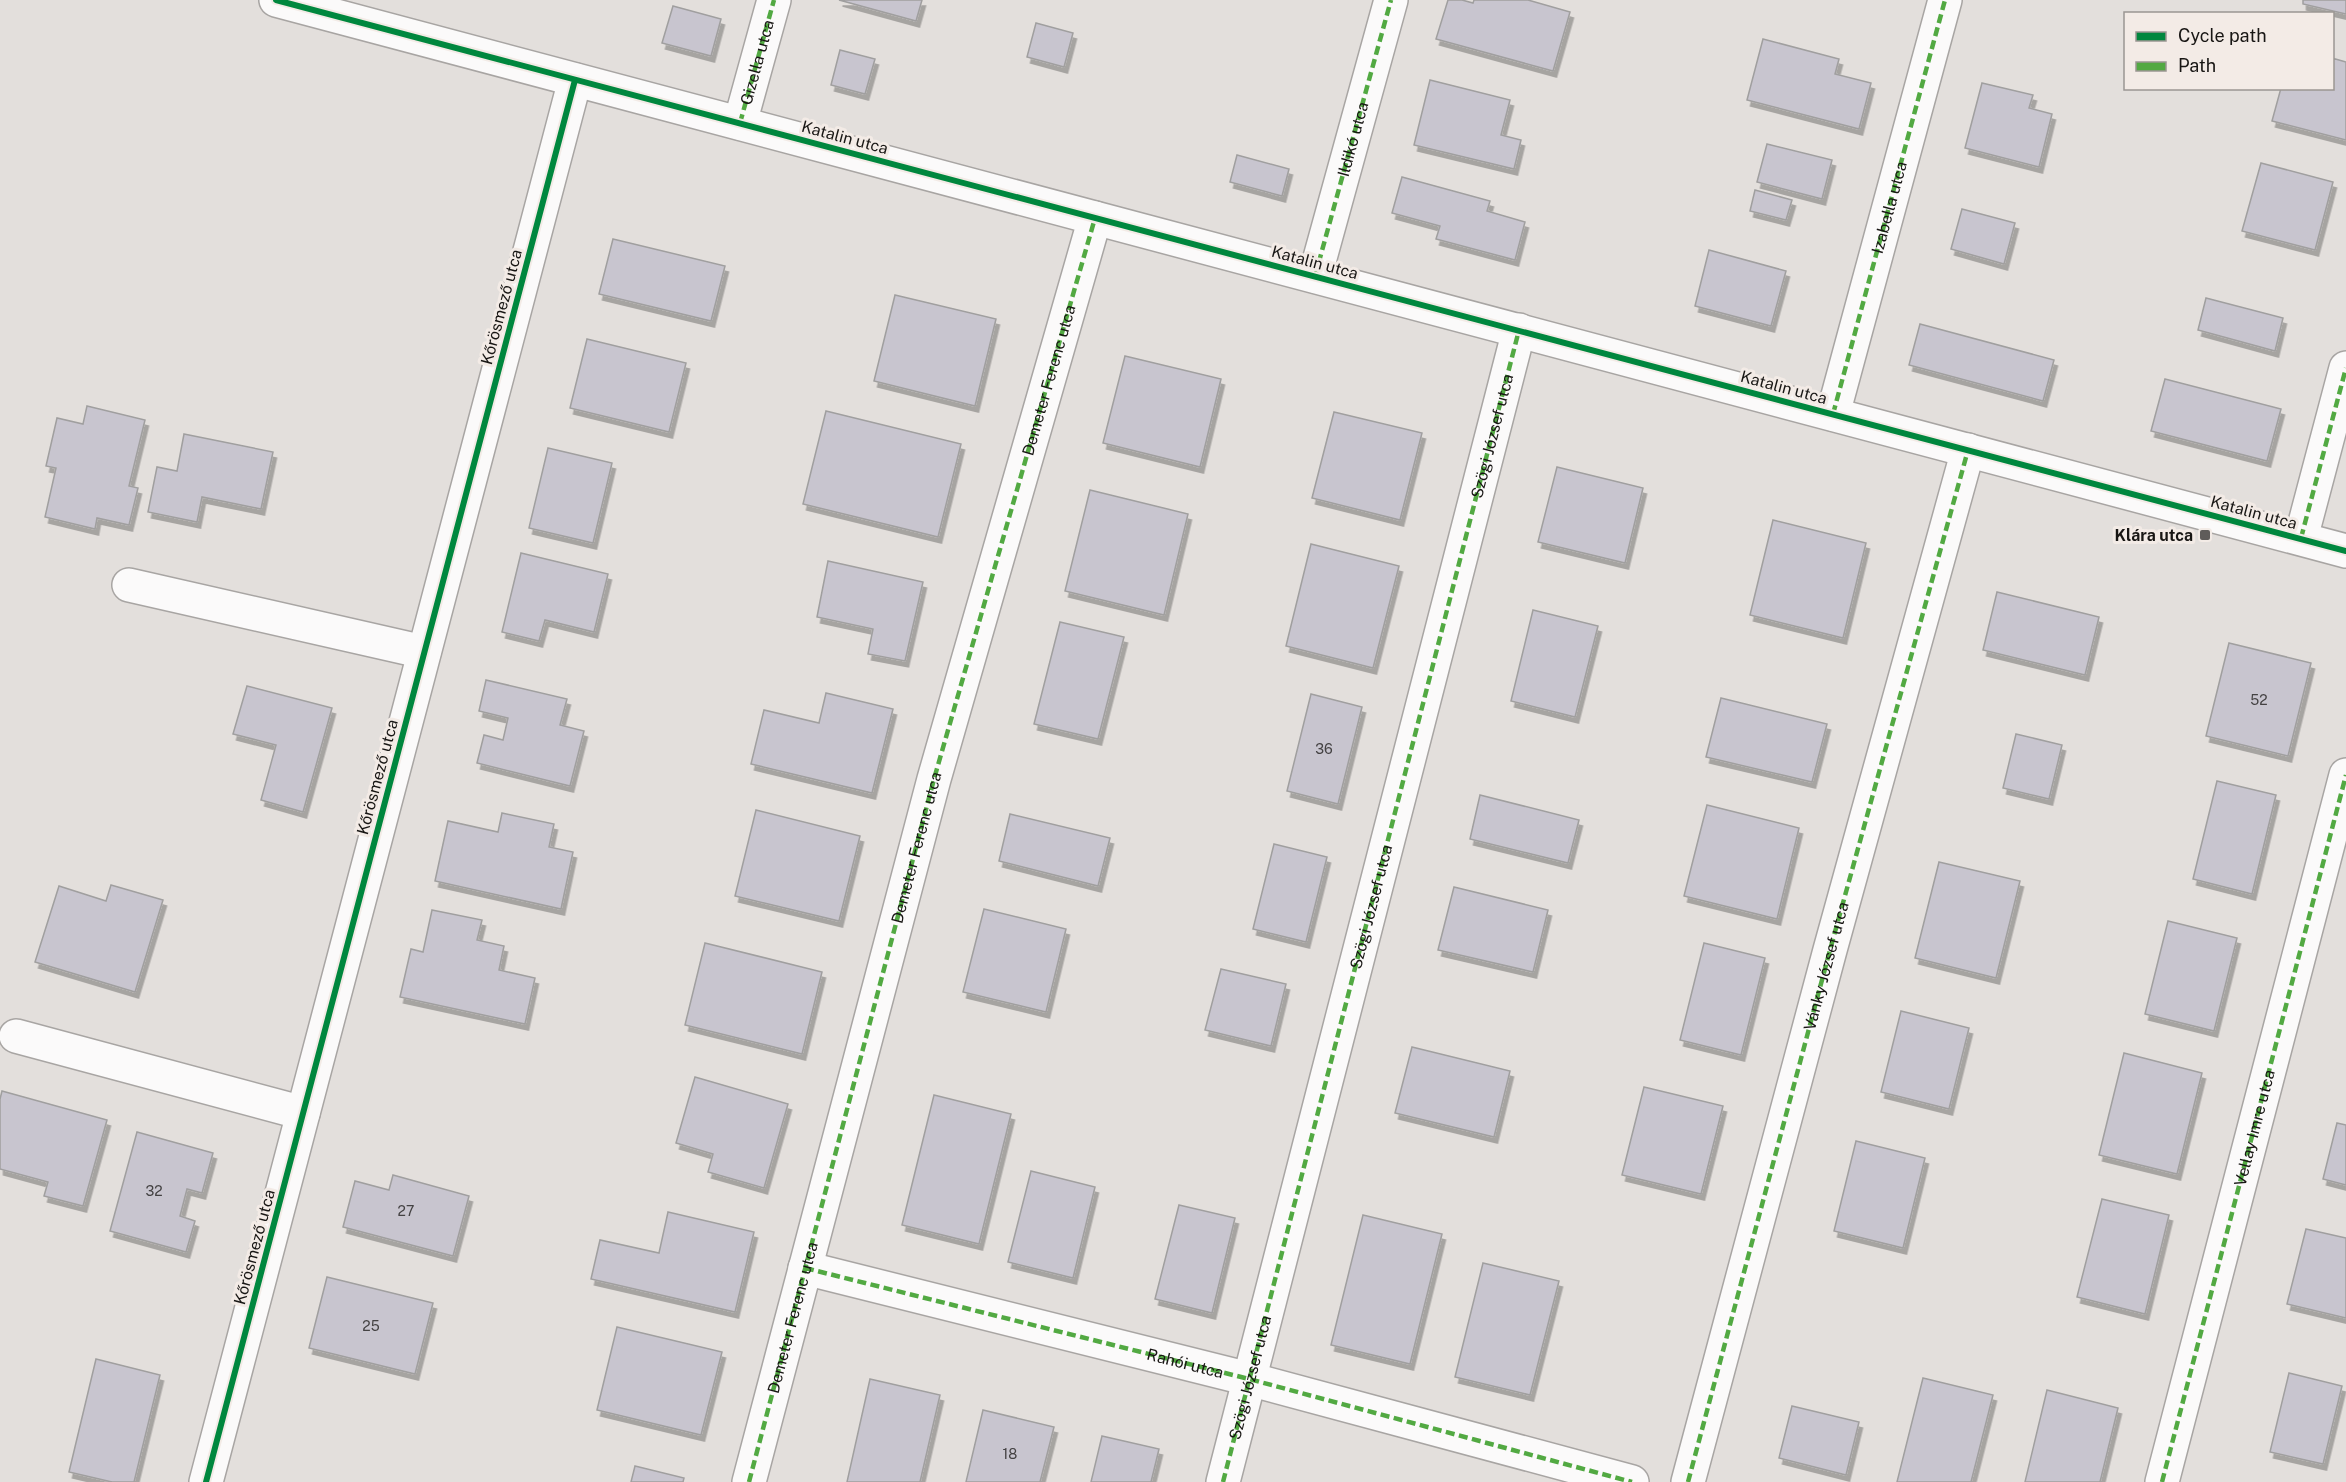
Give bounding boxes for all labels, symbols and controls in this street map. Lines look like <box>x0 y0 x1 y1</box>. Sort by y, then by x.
legend <box>2124 12 2334 90</box>
street label: Gizella utca <box>736 18 778 107</box>
text: Cycle path <box>2178 25 2267 46</box>
text: Path <box>2178 55 2216 76</box>
street label: Ildikó utca <box>1334 100 1373 179</box>
street label: Katalin utca <box>799 117 890 158</box>
street label: Izabella utca <box>1868 159 1911 256</box>
street label: Katalin utca <box>1269 242 1360 283</box>
street label: Kőrösmező utca <box>477 247 526 367</box>
street label: Demeter Ferenc utca <box>1018 303 1080 458</box>
street label: Katalin utca <box>1738 367 1829 408</box>
street label: Szögi József utca <box>1467 372 1517 500</box>
street label: Katalin utca <box>2208 492 2299 533</box>
place label: Klára utca <box>2115 526 2193 545</box>
marker: Klára utca <box>2198 528 2212 542</box>
house number: 52 <box>2250 692 2268 708</box>
street label: Kőrösmező utca <box>353 717 402 837</box>
house number: 36 <box>1315 741 1333 757</box>
street label: Demeter Ferenc utca <box>887 770 946 926</box>
street label: Szögi József utca <box>1346 843 1396 971</box>
street label: Vánky József utca <box>1800 900 1853 1033</box>
street label: Vellay Imre utca <box>2230 1068 2279 1188</box>
house number: 32 <box>145 1183 163 1199</box>
street label: Kőrösmező utca <box>230 1187 279 1307</box>
house number: 27 <box>398 1203 414 1219</box>
street label: Demeter Ferenc utca <box>764 1240 822 1396</box>
street label: Szögi József utca <box>1225 1313 1275 1442</box>
house number: 25 <box>362 1318 380 1334</box>
street label: Rahói utca <box>1145 1345 1226 1382</box>
house number: 18 <box>1003 1446 1017 1462</box>

